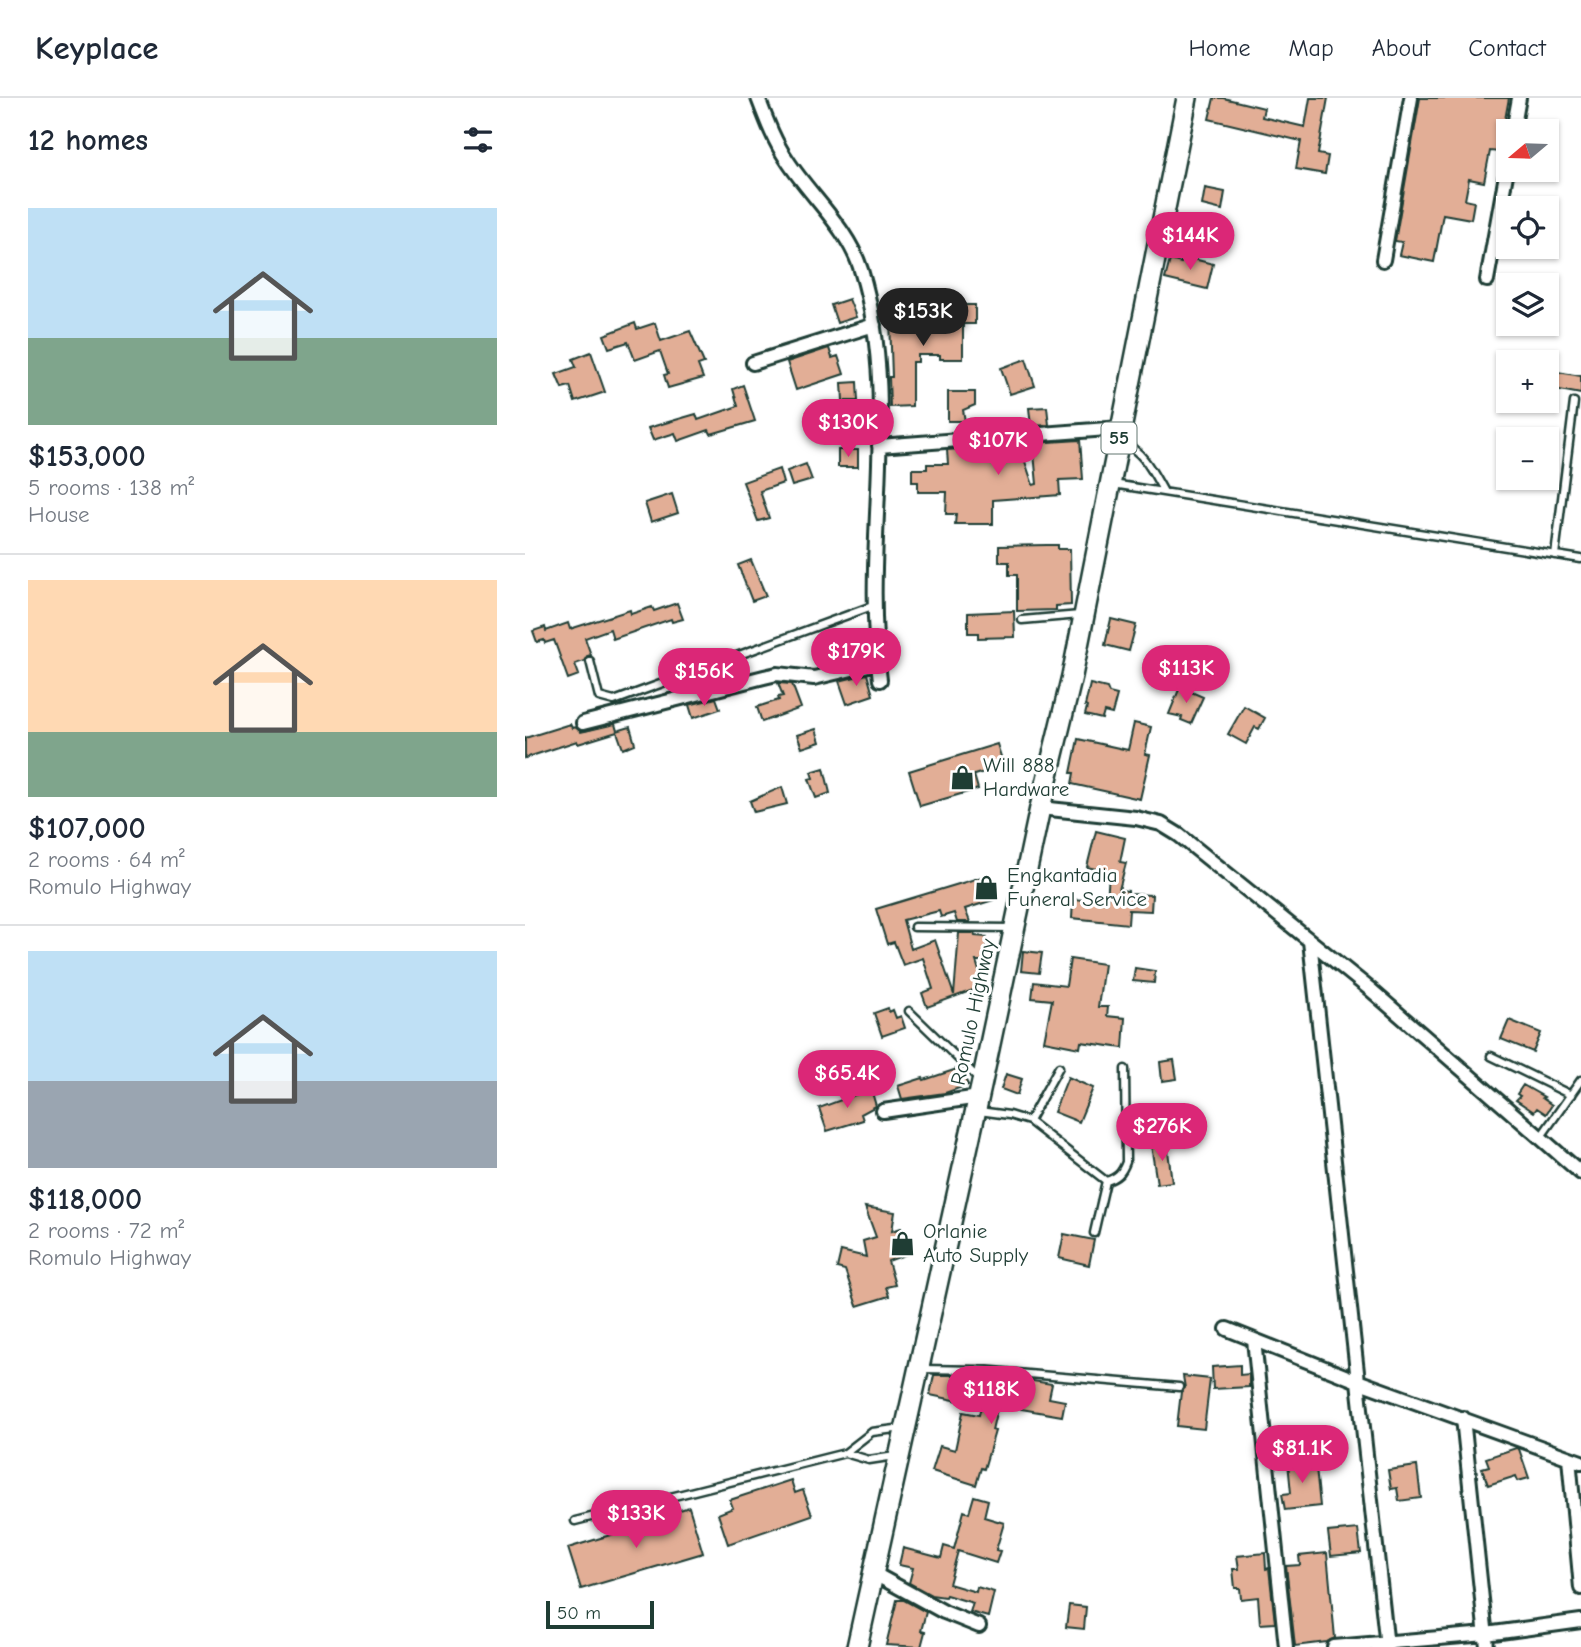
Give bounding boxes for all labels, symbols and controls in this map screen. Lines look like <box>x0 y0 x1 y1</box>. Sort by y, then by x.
text: Keyplace <box>35 29 158 67</box>
text: Home <box>1189 34 1250 62</box>
text: Map <box>1288 34 1334 62</box>
text: About <box>1372 34 1430 62</box>
text: Contact <box>1468 34 1546 62</box>
north arrow <box>1496 119 1559 182</box>
map controls <box>1496 119 1559 490</box>
icon: filters <box>459 121 497 159</box>
text: 12 homes <box>28 123 148 158</box>
button: locate <box>1496 196 1559 259</box>
pin: $144K <box>1141 212 1239 272</box>
text: $144K <box>1161 221 1219 248</box>
icon: home <box>200 253 326 379</box>
button: layers <box>1496 273 1559 336</box>
pin: $153K <box>874 288 972 348</box>
text: $153K <box>893 297 953 324</box>
button: + <box>1496 350 1559 413</box>
pin: $130K <box>799 400 897 459</box>
text: $130K <box>818 408 878 435</box>
pin: $107K <box>949 418 1047 477</box>
road number: 55 <box>1101 422 1137 454</box>
text: $107K <box>968 426 1028 453</box>
button: − <box>1496 427 1559 490</box>
text: $153,000 <box>28 439 146 474</box>
text: 5 rooms · 138 m² <box>28 474 194 501</box>
text: House <box>28 501 90 528</box>
icon: home <box>200 625 326 751</box>
pin: $179K <box>807 628 905 688</box>
text: $179K <box>827 637 885 664</box>
pin: $113K <box>1137 646 1235 705</box>
pin: $156K <box>655 648 753 708</box>
text: $113K <box>1158 654 1214 681</box>
text: $156K <box>674 657 734 684</box>
place label: Will 888 Hardware <box>983 753 1069 801</box>
shop icon: Will 888 Hardware <box>949 763 977 791</box>
text: $107,000 <box>28 811 146 846</box>
text: 2 rooms · 64 m² <box>28 846 185 873</box>
place label: Engkantadia Funeral Service <box>1007 863 1147 911</box>
text: Romulo Highway <box>28 873 191 900</box>
shop icon: Engkantadia Funeral Service <box>973 873 1001 901</box>
street label: Romulo Highway <box>946 936 1000 1087</box>
icon: home <box>200 996 326 1122</box>
pin: $65.4K <box>790 1051 904 1110</box>
text: $65.4K <box>814 1059 880 1086</box>
pin: $276K <box>1113 1104 1211 1163</box>
text: $276K <box>1132 1112 1192 1139</box>
text: $118,000 <box>28 1182 142 1217</box>
text: 2 rooms · 72 m² <box>28 1217 184 1244</box>
place label: Orlanie Auto Supply <box>923 1219 1029 1267</box>
shop icon: Orlanie Auto Supply <box>889 1229 917 1257</box>
text: Romulo Highway <box>28 1244 191 1271</box>
pin: $118K <box>942 1366 1040 1426</box>
text: $118K <box>963 1375 1019 1402</box>
pin: $81.1K <box>1245 1426 1359 1485</box>
text: $81.1K <box>1272 1434 1332 1461</box>
pin: $133K <box>587 1490 685 1550</box>
text: $133K <box>607 1499 665 1526</box>
scale bar <box>546 1598 655 1630</box>
text: 50 m <box>557 1602 601 1624</box>

